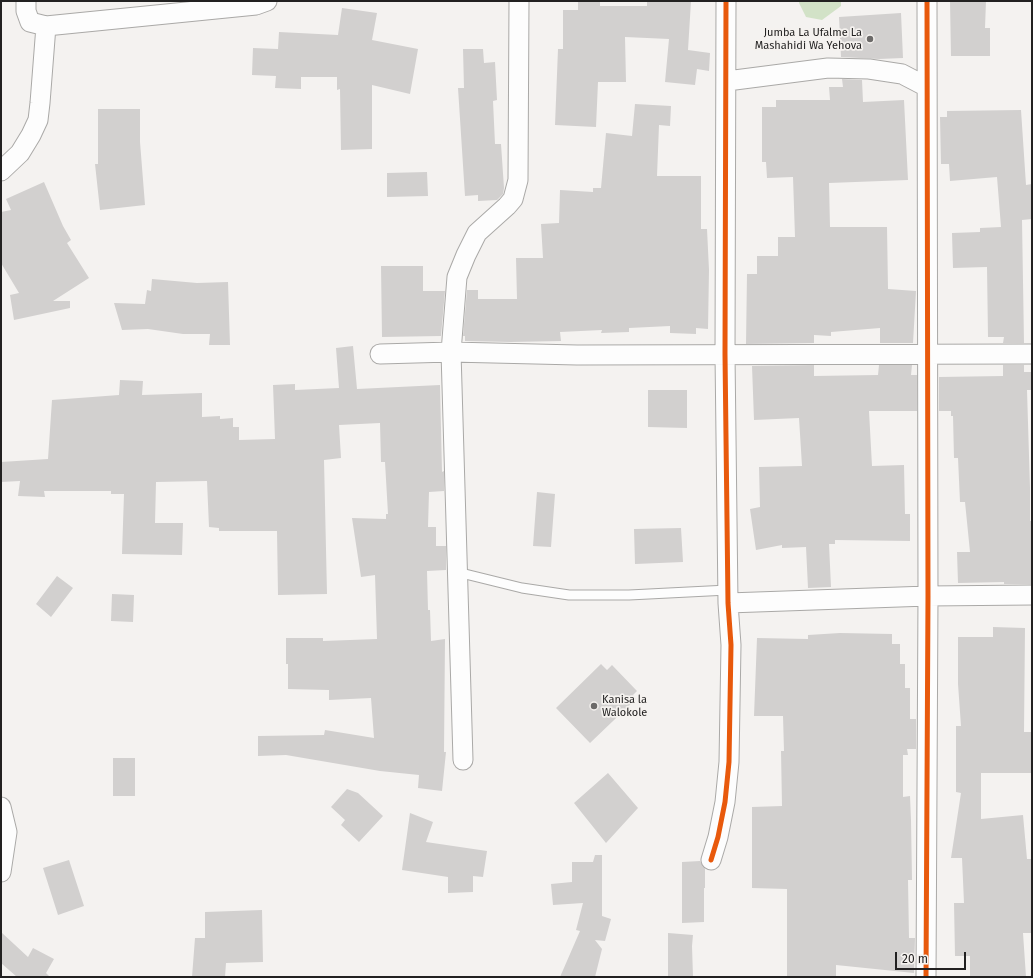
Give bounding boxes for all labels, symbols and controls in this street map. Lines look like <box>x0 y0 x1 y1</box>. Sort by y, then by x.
place label: Jumba La Ufalme La Mashahidi Wa Yehova <box>755 26 862 52</box>
marker: Jumba La Ufalme La Mashahidi Wa Yehova <box>865 34 875 44</box>
place label: Kanisa la Walokole <box>602 693 647 719</box>
marker: Kanisa la Walokole <box>589 701 599 711</box>
scale bar <box>897 944 968 970</box>
text: 20 m <box>902 952 928 966</box>

